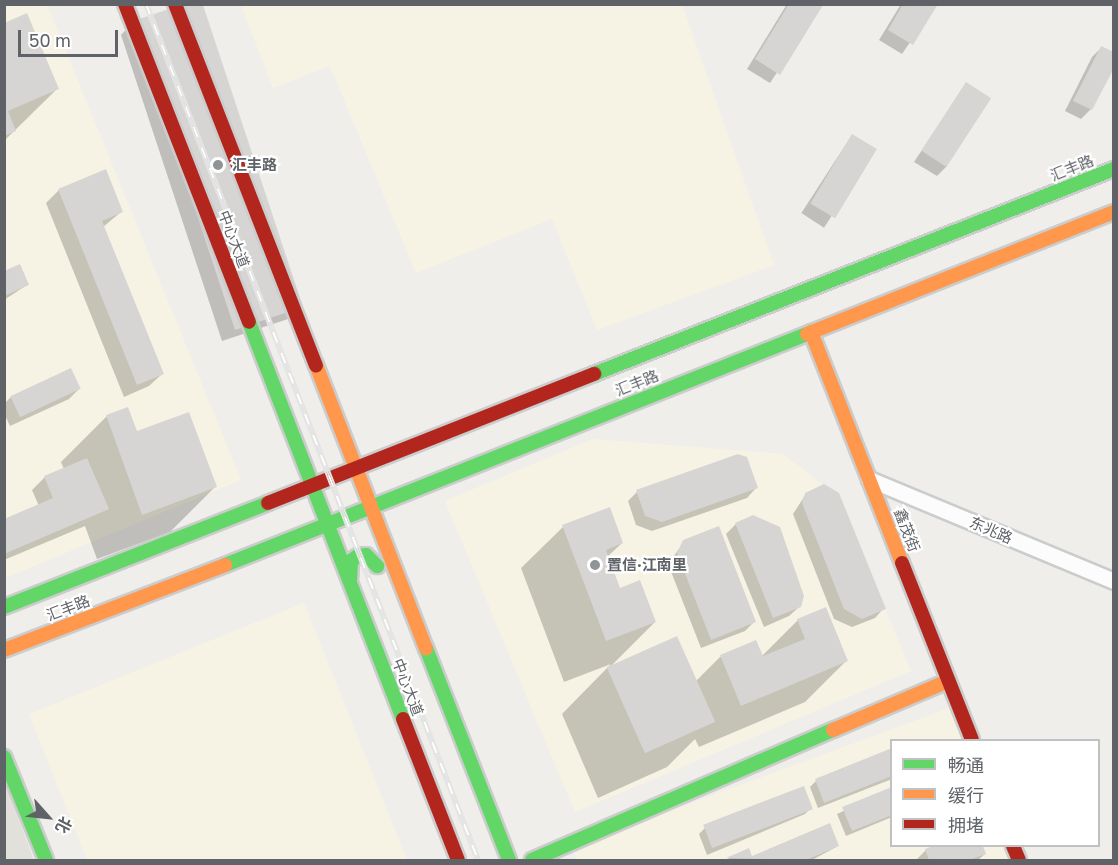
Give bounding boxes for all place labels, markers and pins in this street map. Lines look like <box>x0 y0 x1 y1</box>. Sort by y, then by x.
marker: 汇丰路 <box>209 156 227 174</box>
place label: 汇丰路 <box>232 156 277 174</box>
place label: 置信·江南里 <box>607 556 687 574</box>
marker: 置信·江南里 <box>588 558 602 572</box>

